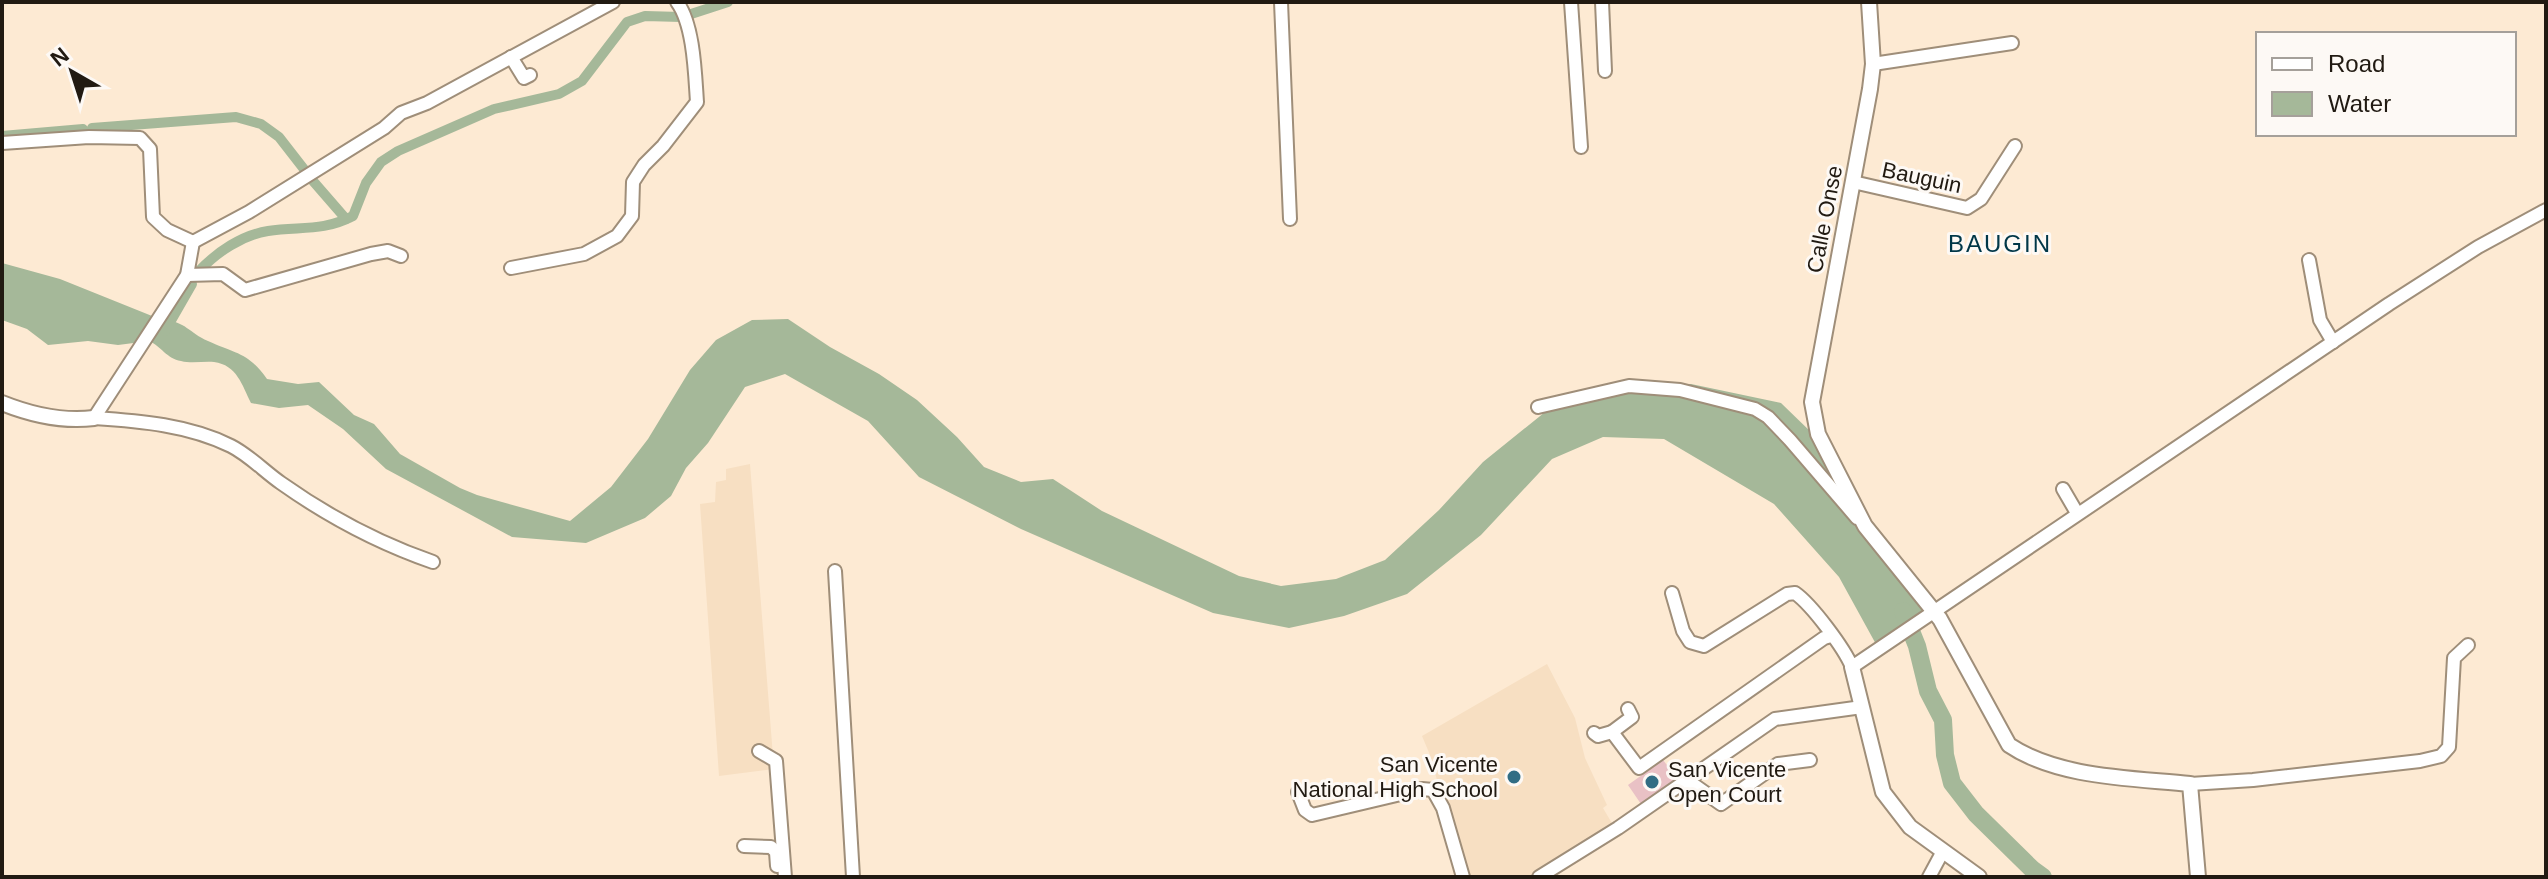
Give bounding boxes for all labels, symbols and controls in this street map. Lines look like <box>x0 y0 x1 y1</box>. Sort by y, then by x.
north arrow <box>32 32 112 112</box>
legend <box>2256 32 2516 136</box>
text: N <box>46 42 74 72</box>
text: Road <box>2328 50 2385 77</box>
text: Water <box>2328 90 2391 117</box>
street label: Bauguin <box>1880 157 1964 198</box>
street label: Calle Onse <box>1802 163 1847 275</box>
district label: BAUGIN <box>1948 230 2052 257</box>
place label: San Vicente National High School <box>1293 752 1498 802</box>
place label: San Vicente Open Court <box>1668 757 1786 807</box>
marker: San Vicente National High School <box>1505 768 1523 786</box>
marker: San Vicente Open Court <box>1643 773 1661 791</box>

